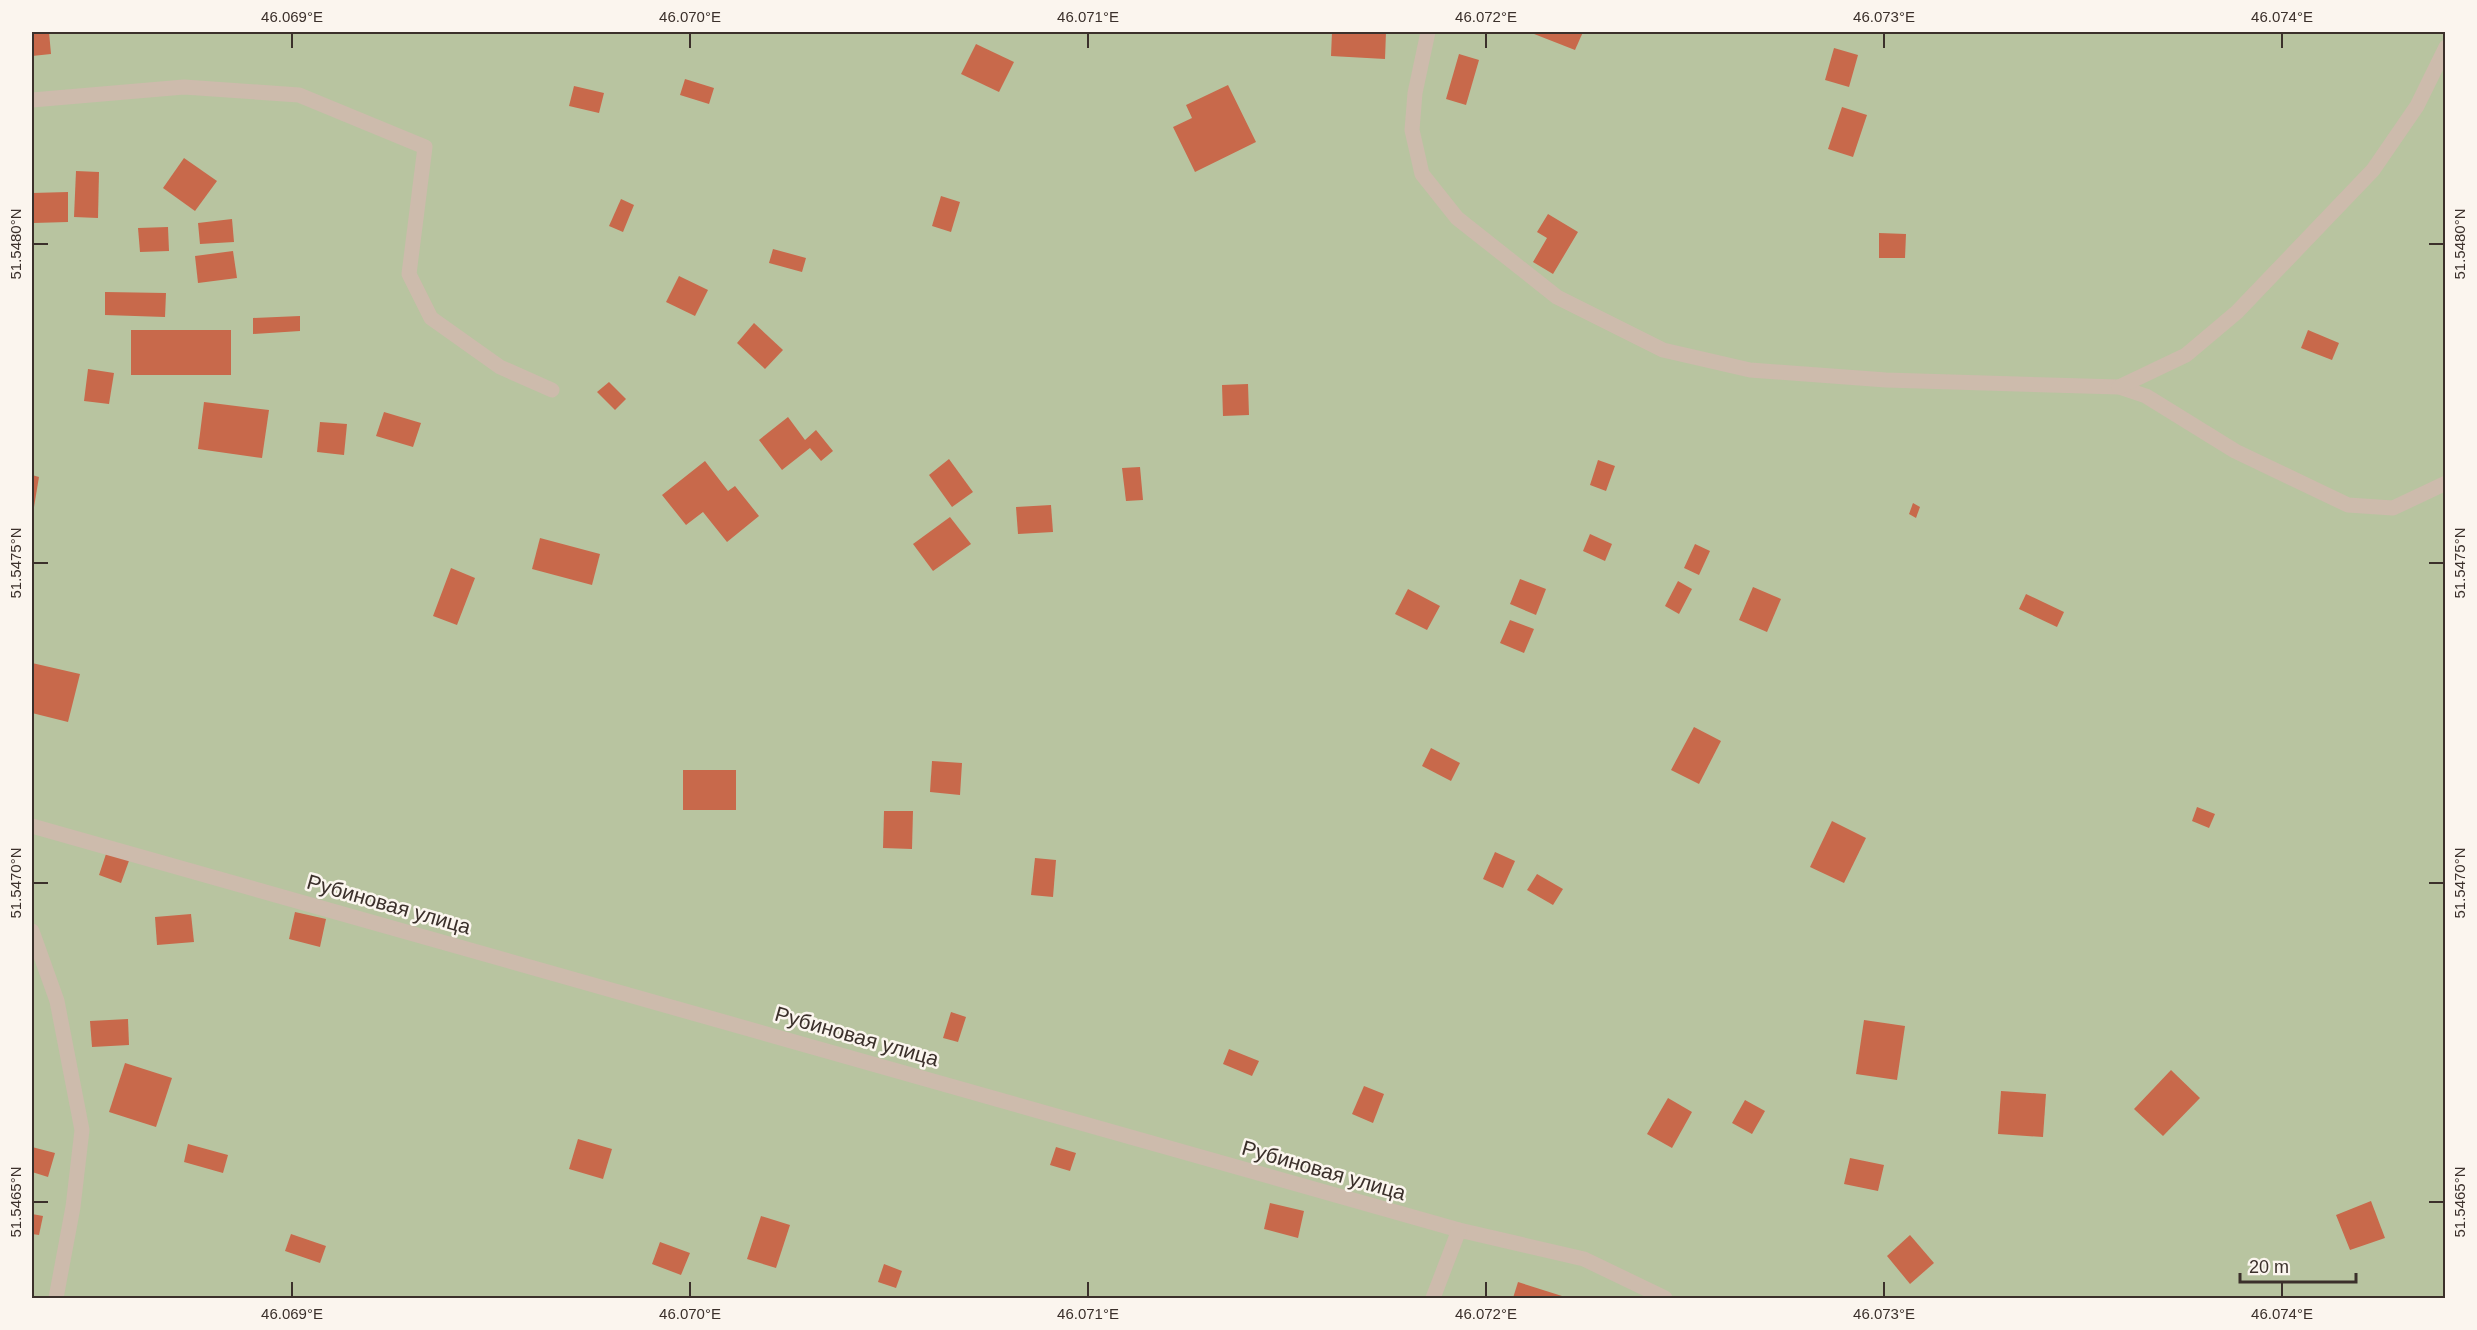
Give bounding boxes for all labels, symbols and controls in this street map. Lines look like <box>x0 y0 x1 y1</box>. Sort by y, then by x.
text: 46.069°E <box>261 8 323 25</box>
text: 46.070°E <box>659 8 721 25</box>
text: 46.071°E <box>1057 8 1119 25</box>
text: 46.072°E <box>1455 8 1517 25</box>
text: 46.073°E <box>1853 8 1915 25</box>
text: 46.074°E <box>2251 8 2313 25</box>
text: 51.5480°N <box>7 208 24 280</box>
text: 51.5480°N <box>2451 208 2468 280</box>
text: 51.5475°N <box>7 527 24 599</box>
text: 51.5475°N <box>2451 527 2468 599</box>
text: 51.5470°N <box>7 847 24 919</box>
text: 51.5470°N <box>2451 847 2468 919</box>
street label: Рубиновая улица <box>304 870 474 938</box>
street label: Рубиновая улица <box>772 1002 942 1070</box>
street label: Рубиновая улица <box>1239 1136 1409 1204</box>
text: 51.5465°N <box>7 1166 24 1238</box>
text: 51.5465°N <box>2451 1166 2468 1238</box>
scale bar <box>2240 1246 2356 1284</box>
text: 20 m <box>2249 1257 2289 1277</box>
text: 46.069°E <box>261 1305 323 1322</box>
text: 46.070°E <box>659 1305 721 1322</box>
text: 46.071°E <box>1057 1305 1119 1322</box>
text: 46.072°E <box>1455 1305 1517 1322</box>
text: 46.073°E <box>1853 1305 1915 1322</box>
text: 46.074°E <box>2251 1305 2313 1322</box>

